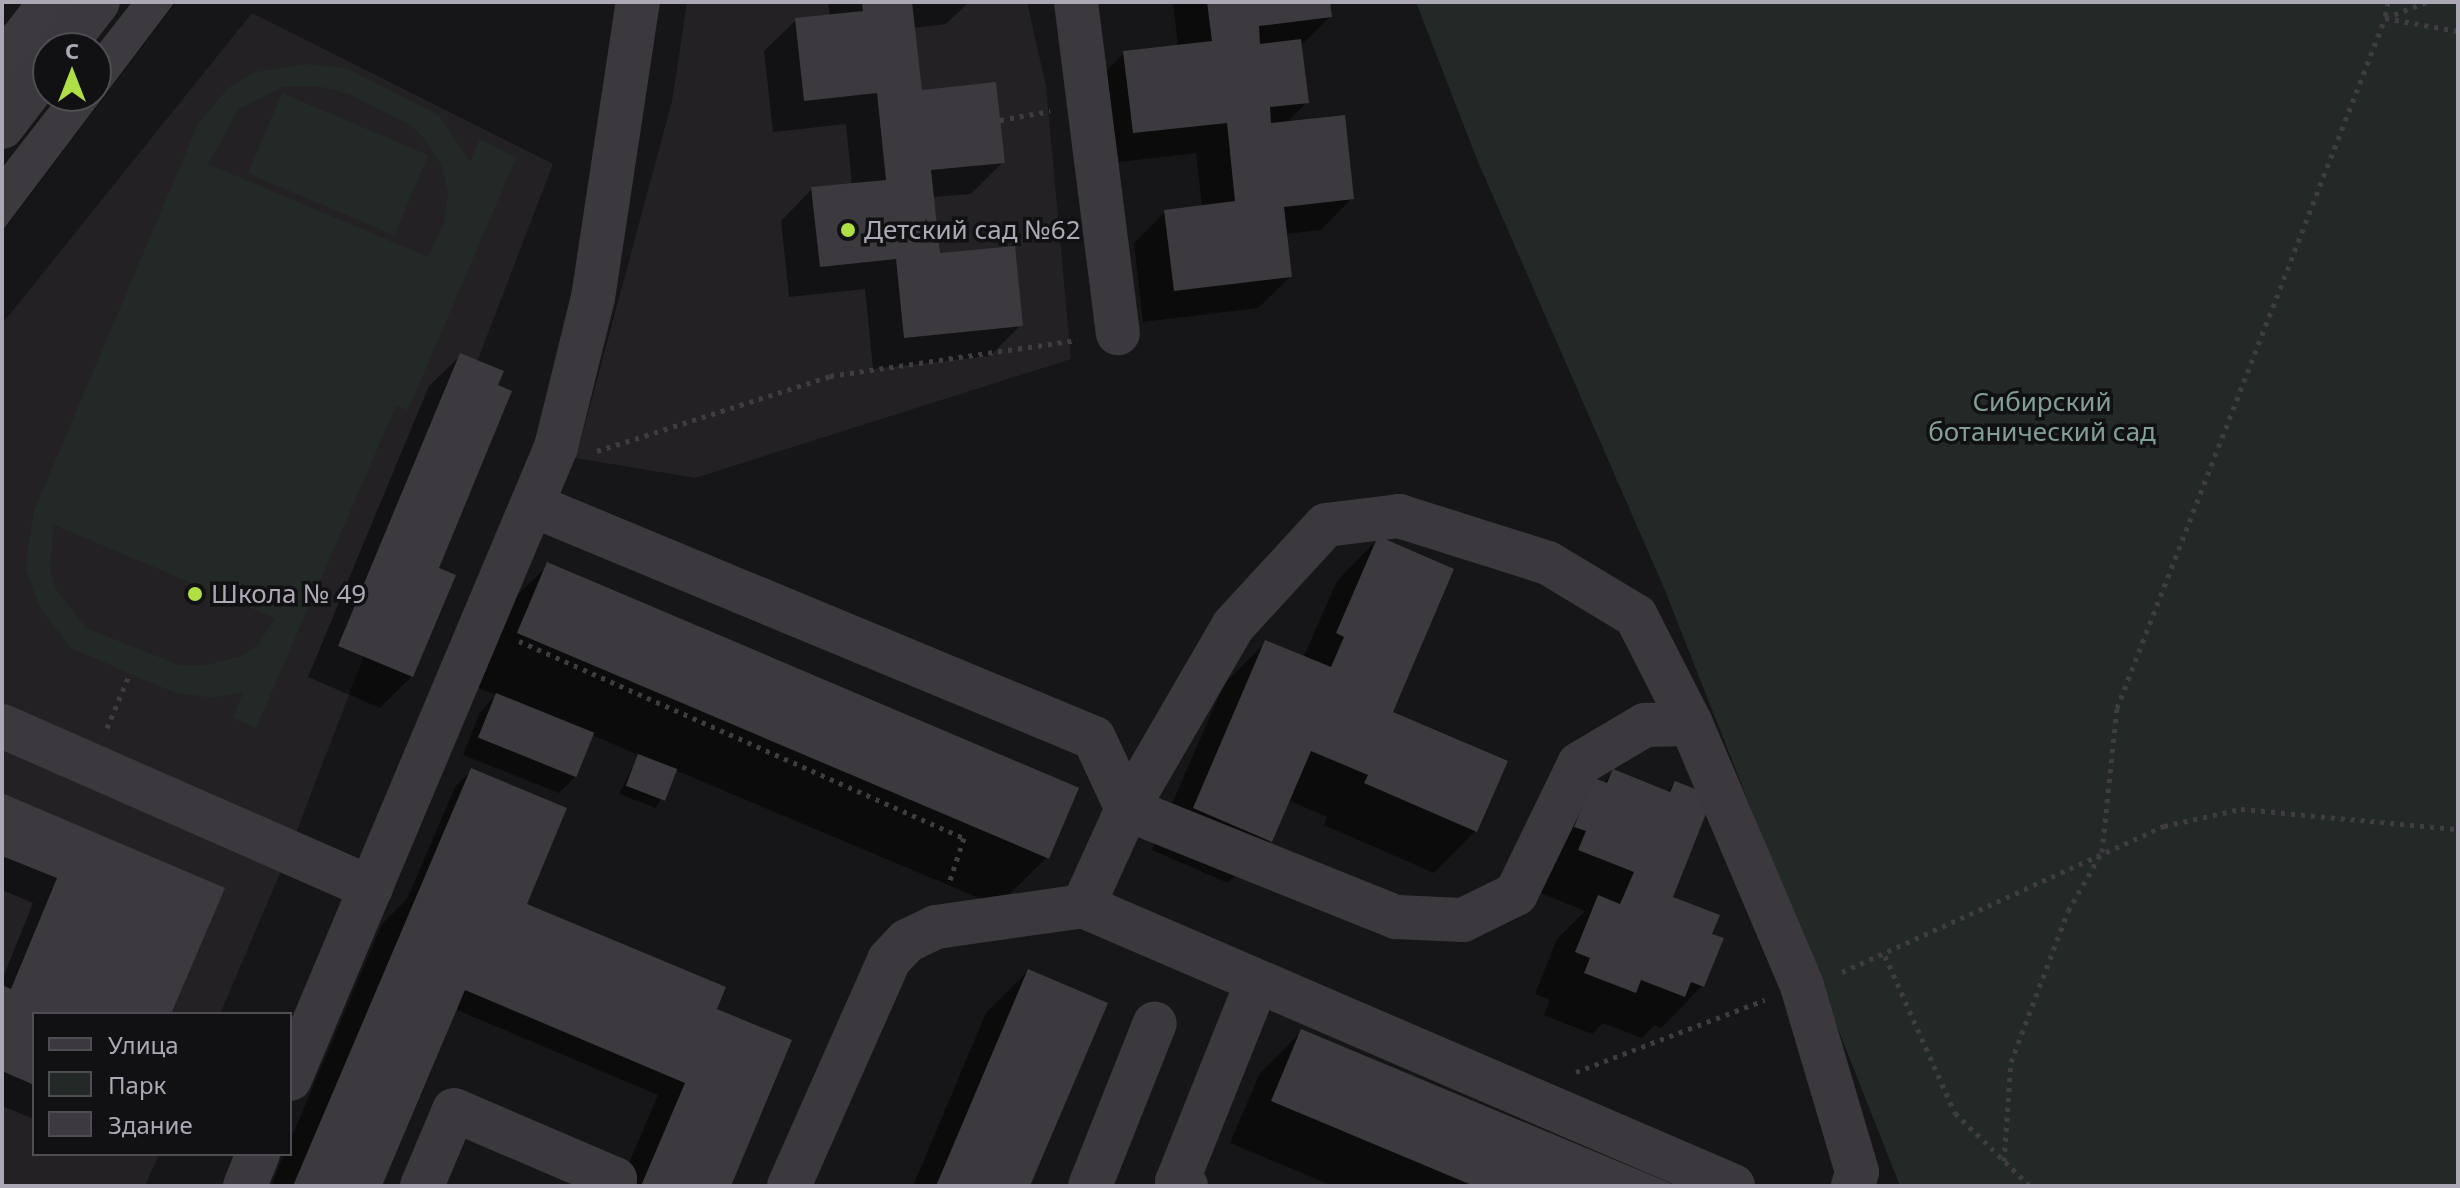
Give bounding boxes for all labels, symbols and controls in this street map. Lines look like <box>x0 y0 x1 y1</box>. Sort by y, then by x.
north arrow <box>32 32 112 112</box>
text: С <box>65 35 79 65</box>
place label: Детский сад №62 <box>864 214 1081 246</box>
marker: Детский сад №62 <box>839 221 857 239</box>
park label: Сибирский ботанический сад <box>1928 386 2156 448</box>
place label: Школа № 49 <box>211 578 366 610</box>
marker: Школа № 49 <box>186 585 204 603</box>
legend <box>32 1012 292 1156</box>
text: Улица <box>108 1028 179 1061</box>
text: Парк <box>108 1068 166 1101</box>
text: Здание <box>108 1108 193 1141</box>

